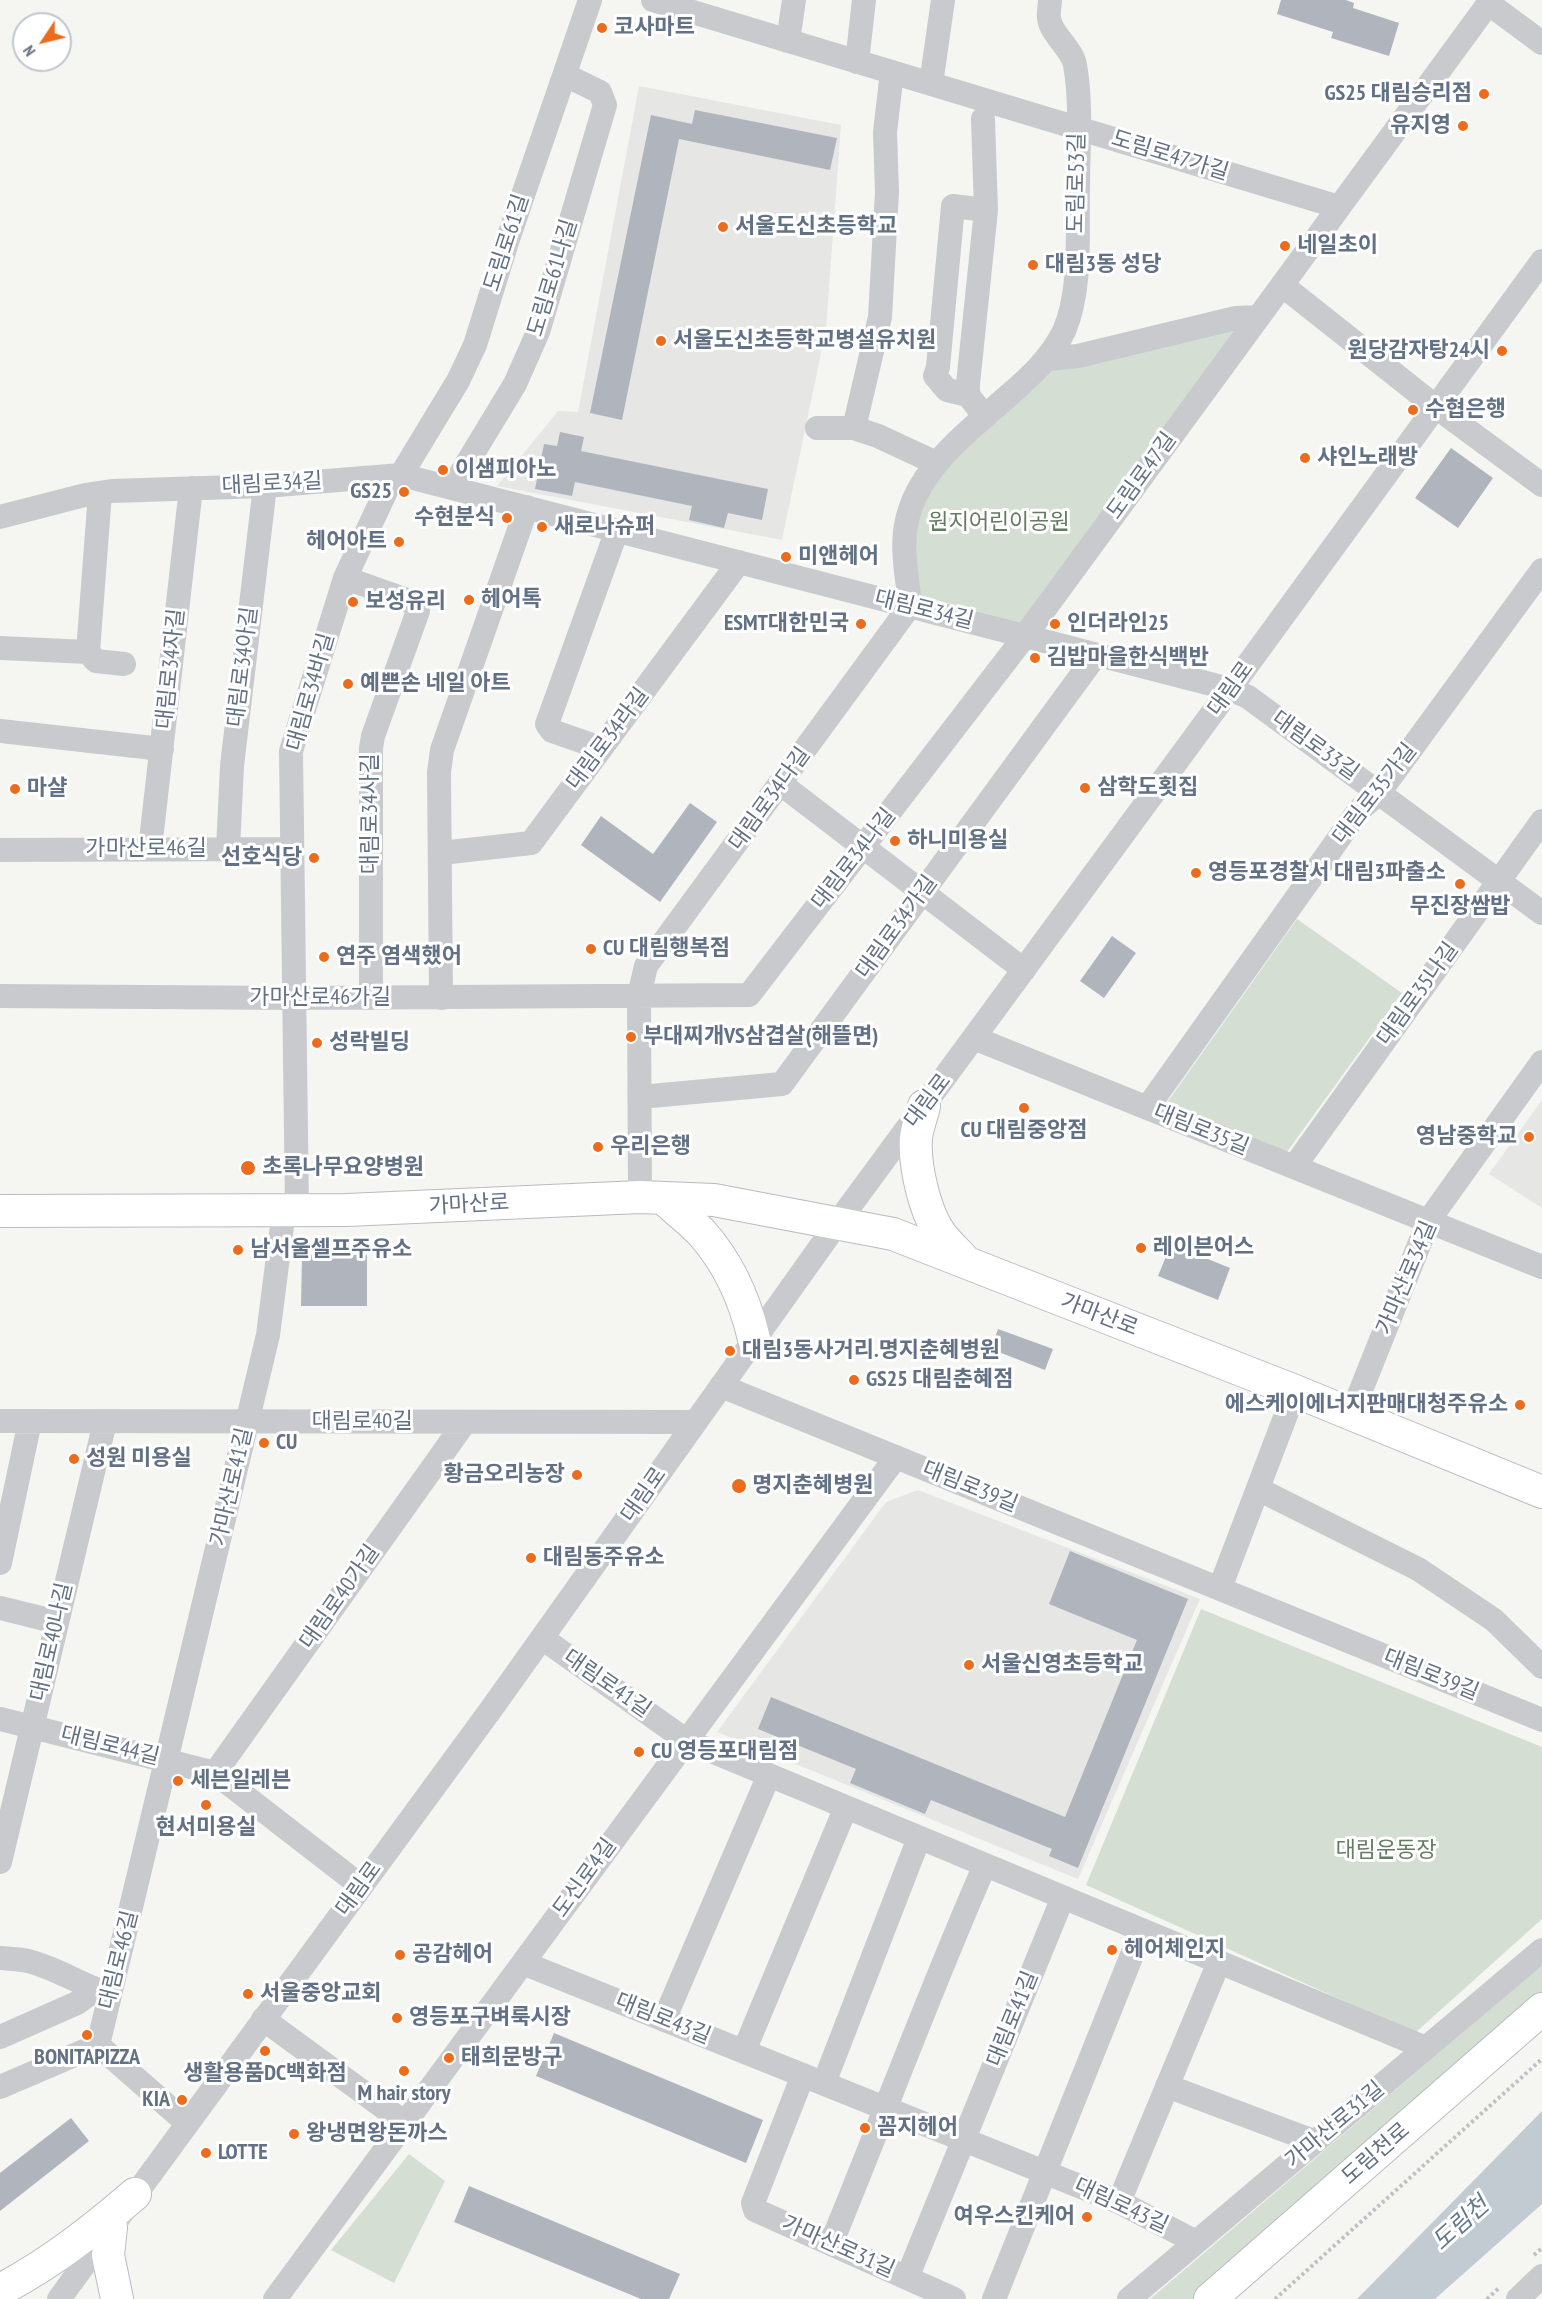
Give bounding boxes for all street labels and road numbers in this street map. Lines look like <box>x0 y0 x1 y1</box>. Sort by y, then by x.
street label: 도림로47가길 <box>1108 126 1232 186</box>
street label: 도림로53길 <box>1063 132 1091 234</box>
street label: 도림로61길 <box>479 191 535 295</box>
street label: 도림로61나길 <box>523 216 583 340</box>
street label: 도림로47길 <box>1102 427 1182 525</box>
street label: 대림로34길 <box>221 468 323 500</box>
street label: 대림로34길 <box>872 585 976 635</box>
street label: 대림로34아길 <box>223 605 263 729</box>
street label: 대림로34자길 <box>152 607 190 731</box>
street label: 대림로34바길 <box>282 630 340 754</box>
street label: 대림로 <box>1202 657 1260 721</box>
street label: 대림로34라길 <box>561 683 655 795</box>
street label: 대림로33길 <box>1266 706 1364 786</box>
street label: 대림로35가길 <box>1327 738 1423 850</box>
street label: 대림로34다길 <box>724 742 816 856</box>
street label: 대림로34사길 <box>358 754 384 874</box>
street label: 대림로34나길 <box>806 803 902 915</box>
street label: 가마산로46길 <box>86 836 206 862</box>
street label: 대림로34가길 <box>851 870 943 984</box>
street label: 대림로35나길 <box>1372 937 1464 1051</box>
street label: 가마산로46가길 <box>249 985 391 1011</box>
street label: 대림로 <box>899 1069 957 1133</box>
street label: 대림로35길 <box>1149 1099 1253 1161</box>
street label: 가마산로 <box>428 1190 510 1220</box>
street label: 가마산로34길 <box>1371 1217 1443 1339</box>
street label: 가마산로 <box>1056 1288 1142 1342</box>
street label: 대림로40길 <box>312 1409 412 1435</box>
street label: 가마산로41길 <box>206 1425 258 1549</box>
street label: 대림로39길 <box>918 1456 1022 1518</box>
street label: 대림로 <box>616 1463 672 1527</box>
street label: 대림로40가길 <box>294 1540 386 1654</box>
street label: 대림로40나길 <box>26 1580 78 1704</box>
street label: 대림로41길 <box>558 1644 656 1724</box>
street label: 대림로39길 <box>1379 1644 1483 1706</box>
street label: 대림로44길 <box>58 1721 162 1771</box>
street label: 도신로4길 <box>548 1833 622 1923</box>
street label: 대림로 <box>330 1857 388 1921</box>
street label: 대림로46길 <box>94 1908 144 2012</box>
street label: 대림로41길 <box>982 1967 1044 2071</box>
street label: 대림로43길 <box>611 1988 715 2050</box>
street label: 가마산로31길 <box>1280 2076 1390 2174</box>
street label: 도림천로 <box>1337 2117 1415 2191</box>
street label: 대림로43길 <box>1070 2173 1172 2239</box>
street label: 가마산로31길 <box>777 2210 899 2284</box>

